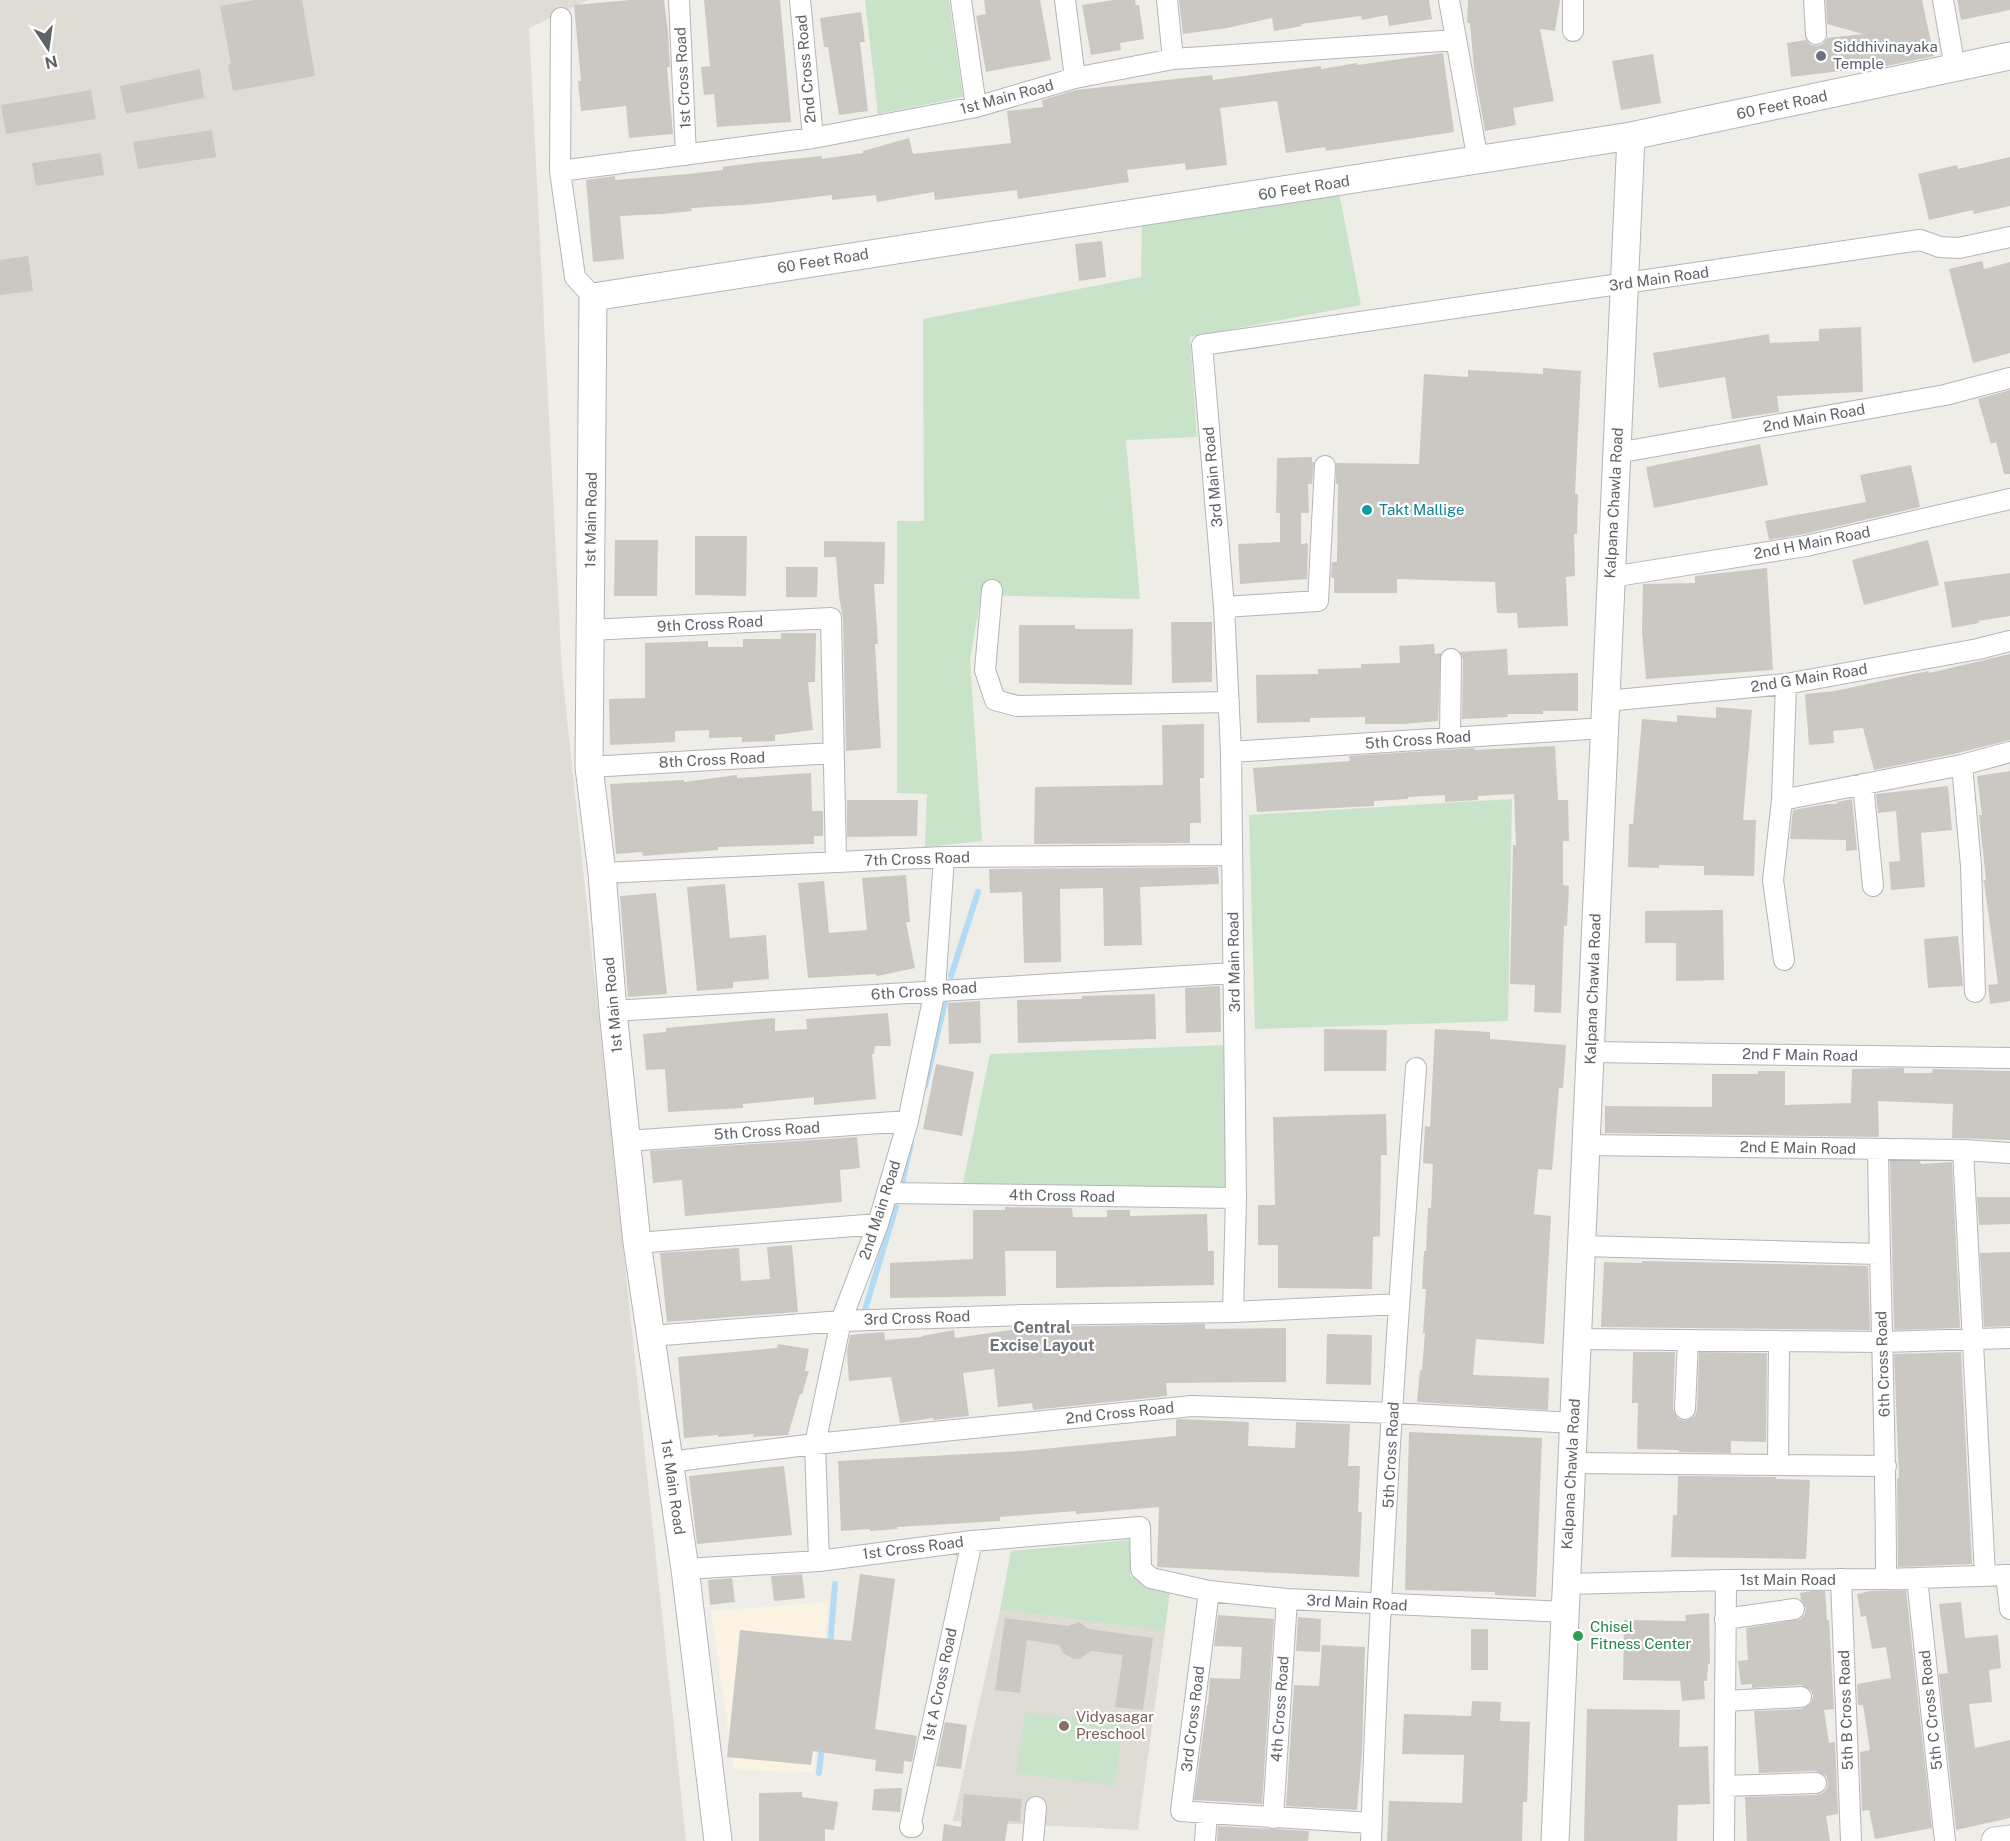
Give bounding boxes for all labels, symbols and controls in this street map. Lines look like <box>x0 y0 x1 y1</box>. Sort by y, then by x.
street label: 2nd Cross Road <box>792 14 819 124</box>
north arrow <box>18 18 78 78</box>
street label: 1st Cross Road <box>671 27 694 129</box>
place label: Siddhivinayaka Temple <box>1833 38 1938 72</box>
marker: Siddhivinayaka Temple <box>1814 49 1828 63</box>
text: N <box>43 51 59 73</box>
street label: 1st Main Road <box>958 76 1056 117</box>
street label: 60 Feet Road <box>1735 87 1829 122</box>
street label: 60 Feet Road <box>1257 172 1351 203</box>
street label: 60 Feet Road <box>776 245 870 276</box>
street label: 3rd Main Road <box>1608 263 1710 294</box>
street label: 2nd Main Road <box>1762 400 1866 435</box>
street label: 3rd Main Road <box>1200 426 1225 528</box>
street label: Kalpana Chawla Road <box>1601 427 1626 579</box>
street label: 1st Main Road <box>581 472 600 568</box>
place label: Takt Mallige <box>1379 501 1465 518</box>
marker: Takt Mallige <box>1360 503 1374 517</box>
street label: 2nd H Main Road <box>1752 523 1872 562</box>
street label: 9th Cross Road <box>656 612 763 635</box>
street label: 2nd G Main Road <box>1749 660 1869 695</box>
street label: 5th Cross Road <box>1364 727 1472 752</box>
street label: 8th Cross Road <box>658 748 766 771</box>
street label: 7th Cross Road <box>864 848 970 869</box>
street label: 3rd Main Road <box>1224 911 1243 1013</box>
street label: Kalpana Chawla Road <box>1581 913 1604 1065</box>
street label: 1st Main Road <box>600 956 625 1054</box>
street label: 6th Cross Road <box>870 978 978 1003</box>
street label: 2nd F Main Road <box>1742 1045 1858 1064</box>
street label: 5th Cross Road <box>713 1118 821 1143</box>
street label: 2nd E Main Road <box>1740 1138 1856 1157</box>
street label: 2nd Main Road <box>855 1158 904 1262</box>
street label: 4th Cross Road <box>1009 1186 1115 1205</box>
street label: 3rd Cross Road <box>863 1307 971 1328</box>
street label: 6th Cross Road <box>1872 1311 1893 1417</box>
district label: Central Excise Layout <box>989 1318 1095 1355</box>
street label: 2nd Cross Road <box>1065 1398 1175 1427</box>
street label: Kalpana Chawla Road <box>1558 1398 1583 1550</box>
street label: 5th Cross Road <box>1379 1401 1402 1509</box>
street label: 1st Main Road <box>658 1438 689 1536</box>
street label: 1st Cross Road <box>861 1533 964 1562</box>
street label: 1st Main Road <box>1740 1571 1836 1588</box>
street label: 3rd Main Road <box>1306 1591 1408 1614</box>
place label: Chisel Fitness Center <box>1590 1618 1692 1652</box>
street label: 1st A Cross Road <box>919 1626 960 1743</box>
marker: Chisel Fitness Center <box>1571 1629 1585 1643</box>
street label: 5th C Cross Road <box>1916 1649 1945 1771</box>
street label: 5th B Cross Road <box>1835 1650 1856 1770</box>
street label: 4th Cross Road <box>1267 1655 1292 1763</box>
street label: 3rd Cross Road <box>1178 1665 1207 1773</box>
place label: Vidyasagar Preschool <box>1076 1708 1154 1742</box>
marker: Vidyasagar Preschool <box>1057 1719 1071 1733</box>

